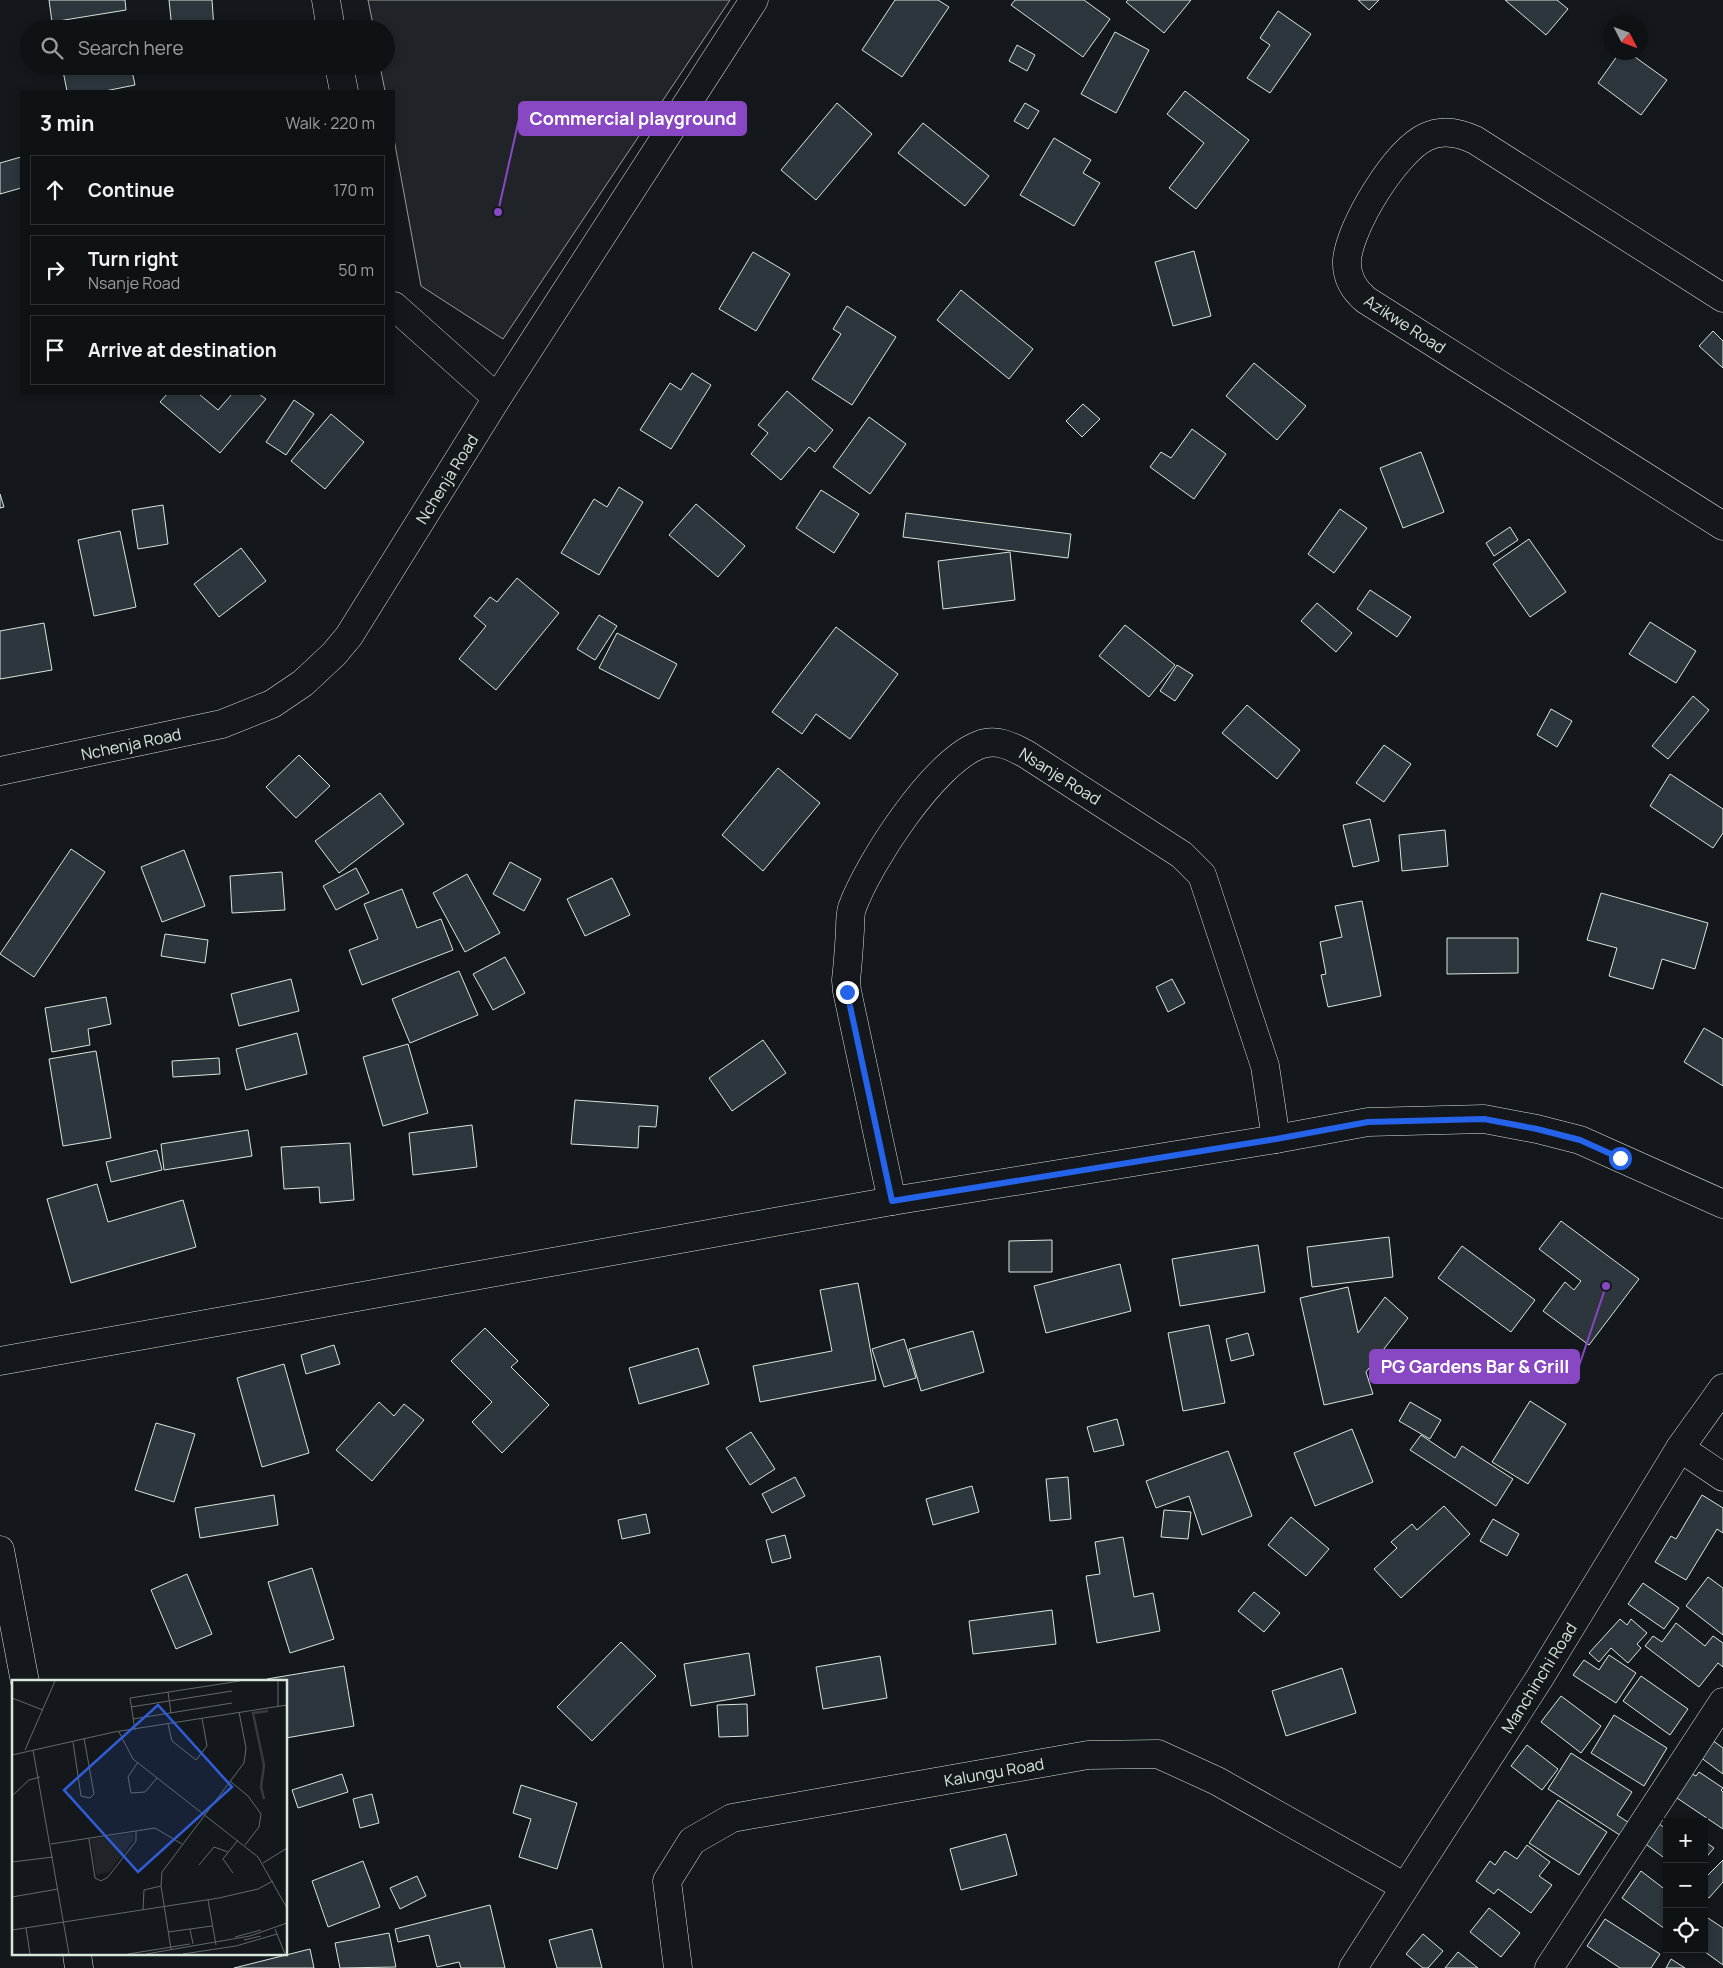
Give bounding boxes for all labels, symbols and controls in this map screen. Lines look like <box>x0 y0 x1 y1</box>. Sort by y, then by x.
north arrow <box>1603 15 1648 60</box>
search box <box>20 20 395 75</box>
icon: search <box>38 34 66 62</box>
text: Search here <box>78 35 184 61</box>
callout: Commercial playground <box>519 102 746 135</box>
text: Commercial playground <box>529 106 737 130</box>
text: 3 min <box>40 109 94 137</box>
text: Walk · 220 m <box>285 112 375 134</box>
icon: ahead <box>41 176 69 204</box>
text: Continue <box>88 177 174 203</box>
text: 170 m <box>333 179 374 201</box>
text: Turn right <box>88 246 178 272</box>
icon: right <box>41 256 69 284</box>
text: 50 m <box>338 259 374 281</box>
text: Nsanje Road <box>88 272 180 294</box>
street label: Azikwe Road <box>1360 290 1450 358</box>
icon: arrive <box>41 336 69 364</box>
text: Arrive at destination <box>88 337 277 363</box>
street label: Nchenja Road <box>411 430 483 528</box>
street label: Nchenja Road <box>79 723 183 765</box>
street label: Nsanje Road <box>1015 742 1105 810</box>
route end <box>836 981 859 1004</box>
route start <box>1609 1147 1632 1170</box>
callout: PG Gardens Bar & Grill <box>1370 1350 1579 1383</box>
text: PG Gardens Bar & Grill <box>1381 1354 1569 1378</box>
street label: Manchinchi Road <box>1496 1619 1582 1737</box>
inset map <box>12 1680 288 1956</box>
street label: Kalungu Road <box>942 1752 1046 1792</box>
map controls <box>1663 1818 1708 1953</box>
button: + <box>1663 1818 1708 1863</box>
button: − <box>1663 1863 1708 1908</box>
button: locate <box>1663 1908 1708 1953</box>

